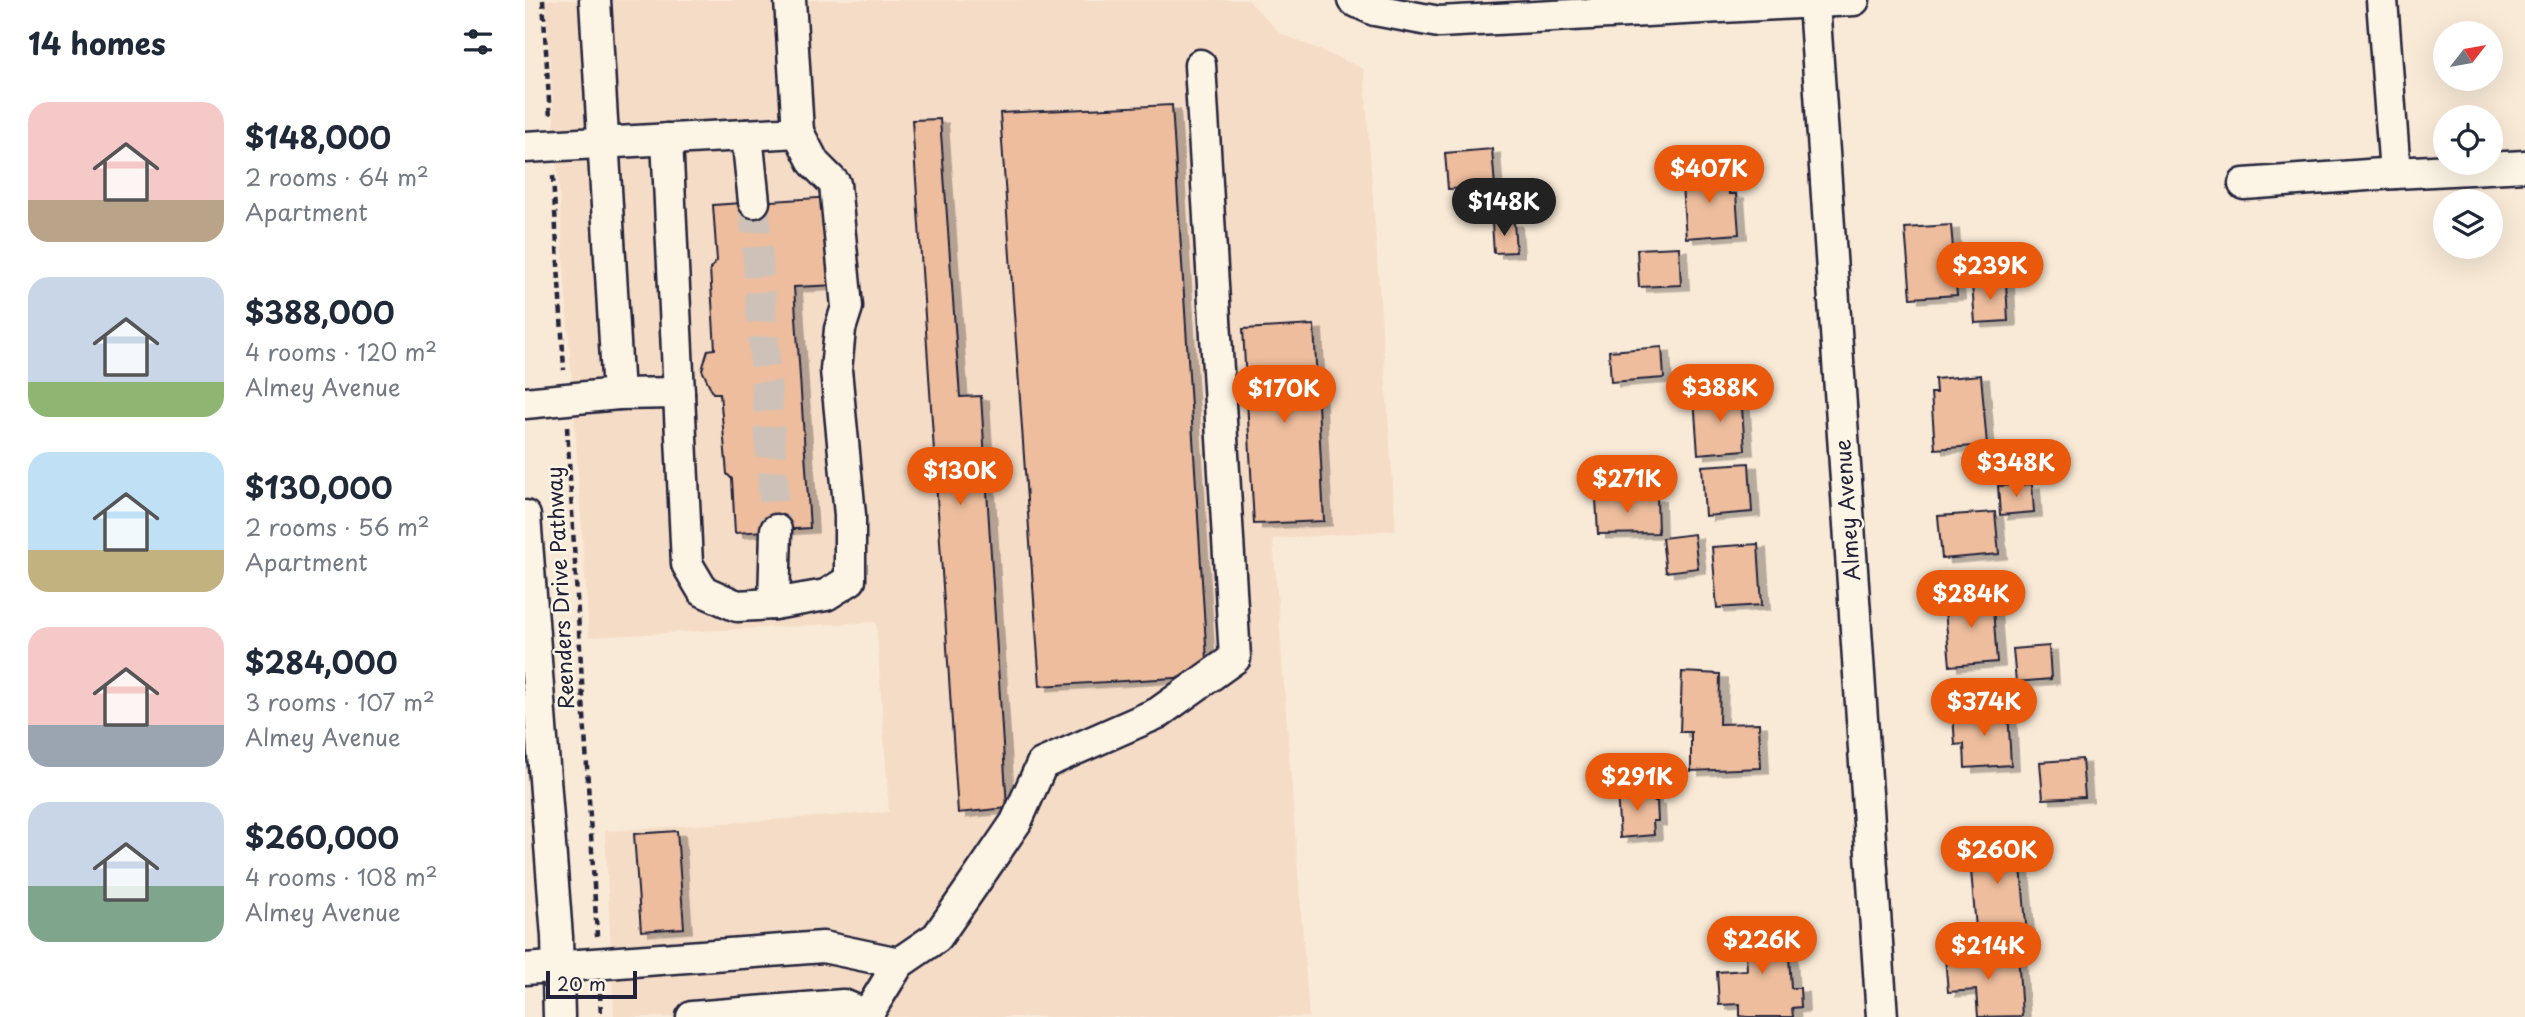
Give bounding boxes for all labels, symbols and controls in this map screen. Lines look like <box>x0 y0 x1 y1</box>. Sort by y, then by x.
text: 14 homes <box>28 20 166 65</box>
north arrow <box>2433 21 2503 91</box>
map controls <box>2433 21 2503 259</box>
icon: filters <box>459 23 497 61</box>
button: locate <box>2433 105 2503 175</box>
text: $148,000 <box>245 114 391 159</box>
icon: home <box>84 130 168 214</box>
pin: $407K <box>1660 146 1758 205</box>
text: $407K <box>1670 150 1748 185</box>
text: 2 rooms · 64 m² <box>245 159 429 194</box>
pin: $148K <box>1455 178 1553 238</box>
text: $148K <box>1468 183 1540 218</box>
button: layers <box>2433 189 2503 259</box>
text: Apartment <box>245 194 368 229</box>
pin: $239K <box>1941 243 2039 302</box>
text: $239K <box>1952 247 2028 282</box>
text: $388,000 <box>245 289 394 334</box>
icon: home <box>84 305 168 389</box>
text: 4 rooms · 120 m² <box>245 334 437 369</box>
pin: $388K <box>1671 364 1769 424</box>
pin: $170K <box>1235 366 1333 425</box>
text: Almey Avenue <box>245 369 400 404</box>
text: $388K <box>1682 369 1758 404</box>
text: $170K <box>1248 370 1320 405</box>
street label: Almey Avenue <box>1825 438 1867 582</box>
pin: $348K <box>1967 440 2065 499</box>
text: $348K <box>1977 444 2055 479</box>
pin: $130K <box>911 448 1009 507</box>
text: $130K <box>923 452 997 487</box>
pin: $271K <box>1578 456 1676 515</box>
text: $271K <box>1593 460 1661 495</box>
text: $130,000 <box>245 464 393 509</box>
street label: Reenders Drive Pathway <box>537 466 581 710</box>
icon: home <box>84 480 168 564</box>
text: 2 rooms · 56 m² <box>245 509 430 544</box>
text: Apartment <box>245 544 368 579</box>
pin: $284K <box>1922 570 2020 630</box>
text: $284K <box>1932 575 2010 610</box>
text: $284,000 <box>245 639 398 684</box>
icon: home <box>84 655 168 739</box>
pin: $374K <box>1935 678 2033 738</box>
text: $374K <box>1947 683 2021 718</box>
text: 3 rooms · 107 m² <box>245 684 435 719</box>
text: Almey Avenue <box>245 719 400 754</box>
pin: $291K <box>1588 754 1686 813</box>
text: $291K <box>1601 758 1673 793</box>
text: $260,000 <box>245 814 399 859</box>
pin: $260K <box>1948 826 2046 886</box>
icon: home <box>84 830 168 914</box>
text: $260K <box>1957 831 2037 866</box>
text: 4 rooms · 108 m² <box>245 859 438 894</box>
text: Almey Avenue <box>245 894 400 929</box>
pin: $226K <box>1713 916 1811 976</box>
text: $226K <box>1723 921 1801 956</box>
pin: $214K <box>1939 922 2037 982</box>
text: $214K <box>1951 927 2025 962</box>
scale bar <box>546 968 637 1000</box>
text: 20 m <box>557 969 606 997</box>

